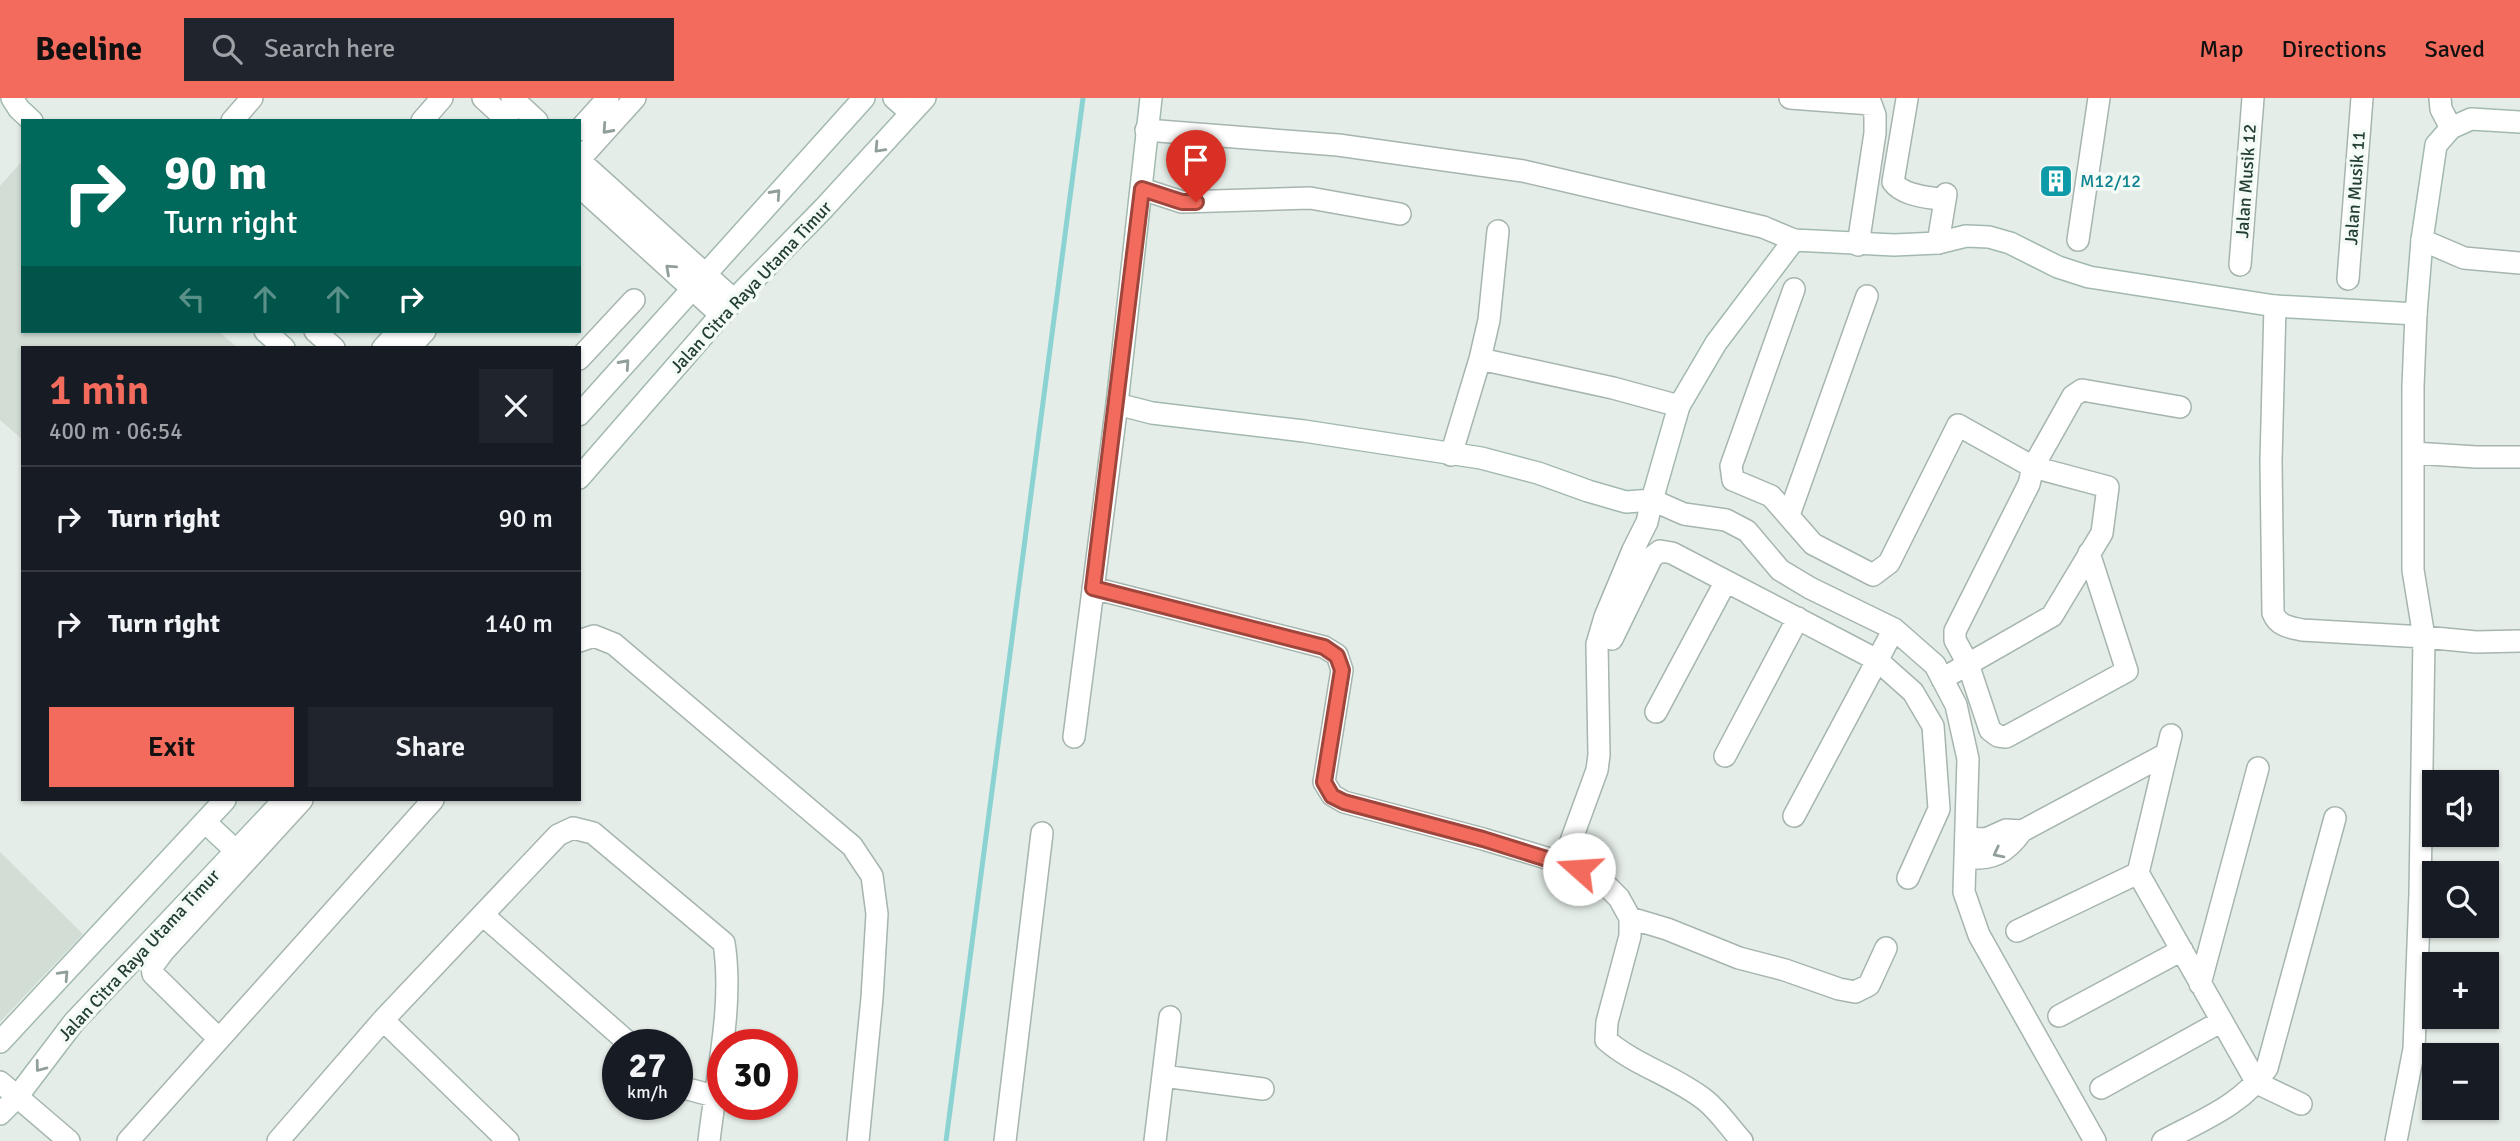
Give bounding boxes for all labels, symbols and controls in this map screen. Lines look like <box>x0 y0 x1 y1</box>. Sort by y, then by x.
search box <box>184 18 674 81</box>
text: Beeline <box>35 29 142 70</box>
icon: search <box>208 30 246 68</box>
text: Search here <box>264 33 395 65</box>
text: Map <box>2199 34 2244 64</box>
text: Directions <box>2282 34 2387 64</box>
text: Saved <box>2425 34 2485 64</box>
one-way arrow <box>603 121 615 134</box>
street label: Jalan Musik 12 <box>2231 123 2261 239</box>
pin <box>1166 130 1226 202</box>
street label: Jalan Musik 11 <box>2340 130 2370 246</box>
one-way arrow <box>875 140 887 153</box>
icon: arrive <box>1177 141 1215 179</box>
text: 90 m <box>164 143 267 203</box>
icon: right <box>49 147 140 238</box>
building icon: M12/12 <box>2037 162 2075 200</box>
place label: M12/12 <box>2080 170 2141 192</box>
one-way arrow <box>768 189 780 202</box>
street label: Jalan Citra Raya Utama Timur <box>666 196 837 377</box>
text: Turn right <box>164 203 297 242</box>
one-way arrow <box>665 265 678 277</box>
icon: left <box>173 280 211 318</box>
icon: ahead <box>246 280 284 318</box>
icon: ahead <box>319 280 357 318</box>
icon: right <box>392 280 430 318</box>
one-way arrow <box>617 359 629 372</box>
text: 1 min <box>49 365 150 416</box>
button: close <box>479 369 553 443</box>
text: 400 m · 06:54 <box>49 417 183 446</box>
icon: right <box>49 500 87 538</box>
text: Turn right <box>108 503 220 535</box>
text: 90 m <box>498 503 553 535</box>
icon: right <box>49 605 87 643</box>
text: Turn right <box>108 608 220 640</box>
text: 140 m <box>484 608 553 640</box>
button: Exit <box>49 707 294 787</box>
button: Share <box>308 707 553 787</box>
map controls <box>2422 770 2499 1120</box>
button: sound <box>2422 770 2499 847</box>
position arrow <box>1542 832 1616 906</box>
one-way arrow <box>1993 845 2005 859</box>
button: search <box>2422 861 2499 938</box>
street label: Jalan Citra Raya Utama Timur <box>54 864 225 1045</box>
button: + <box>2422 952 2499 1029</box>
one-way arrow <box>55 970 68 983</box>
speed limit sign: 30 <box>707 1029 798 1120</box>
button: − <box>2422 1043 2499 1120</box>
text: 27 <box>629 1044 666 1087</box>
one-way arrow <box>35 1059 48 1072</box>
text: km/h <box>627 1081 668 1103</box>

